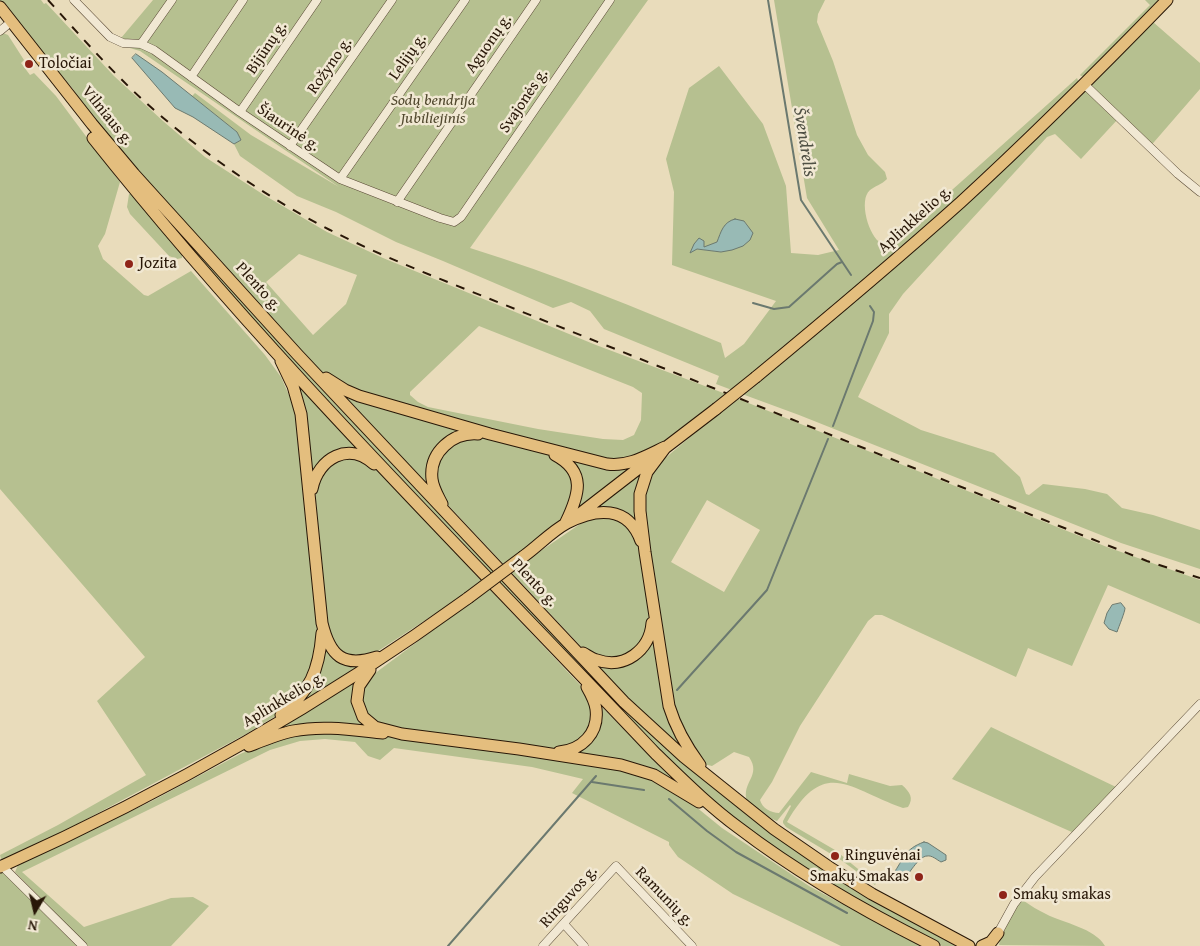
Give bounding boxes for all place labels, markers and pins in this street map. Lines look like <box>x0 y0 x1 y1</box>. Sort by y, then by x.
place label: Toločiai <box>39 54 92 74</box>
marker: Toločiai <box>23 58 35 70</box>
place label: Jozita <box>139 254 177 274</box>
marker: Jozita <box>123 258 135 270</box>
place label: Ringuvėnai <box>845 846 921 866</box>
marker: Ringuvėnai <box>829 850 841 862</box>
place label: Smakų Smakas <box>810 867 909 887</box>
marker: Smakų Smakas <box>913 871 925 883</box>
place label: Smakų smakas <box>1013 885 1111 905</box>
marker: Smakų smakas <box>997 889 1009 901</box>

